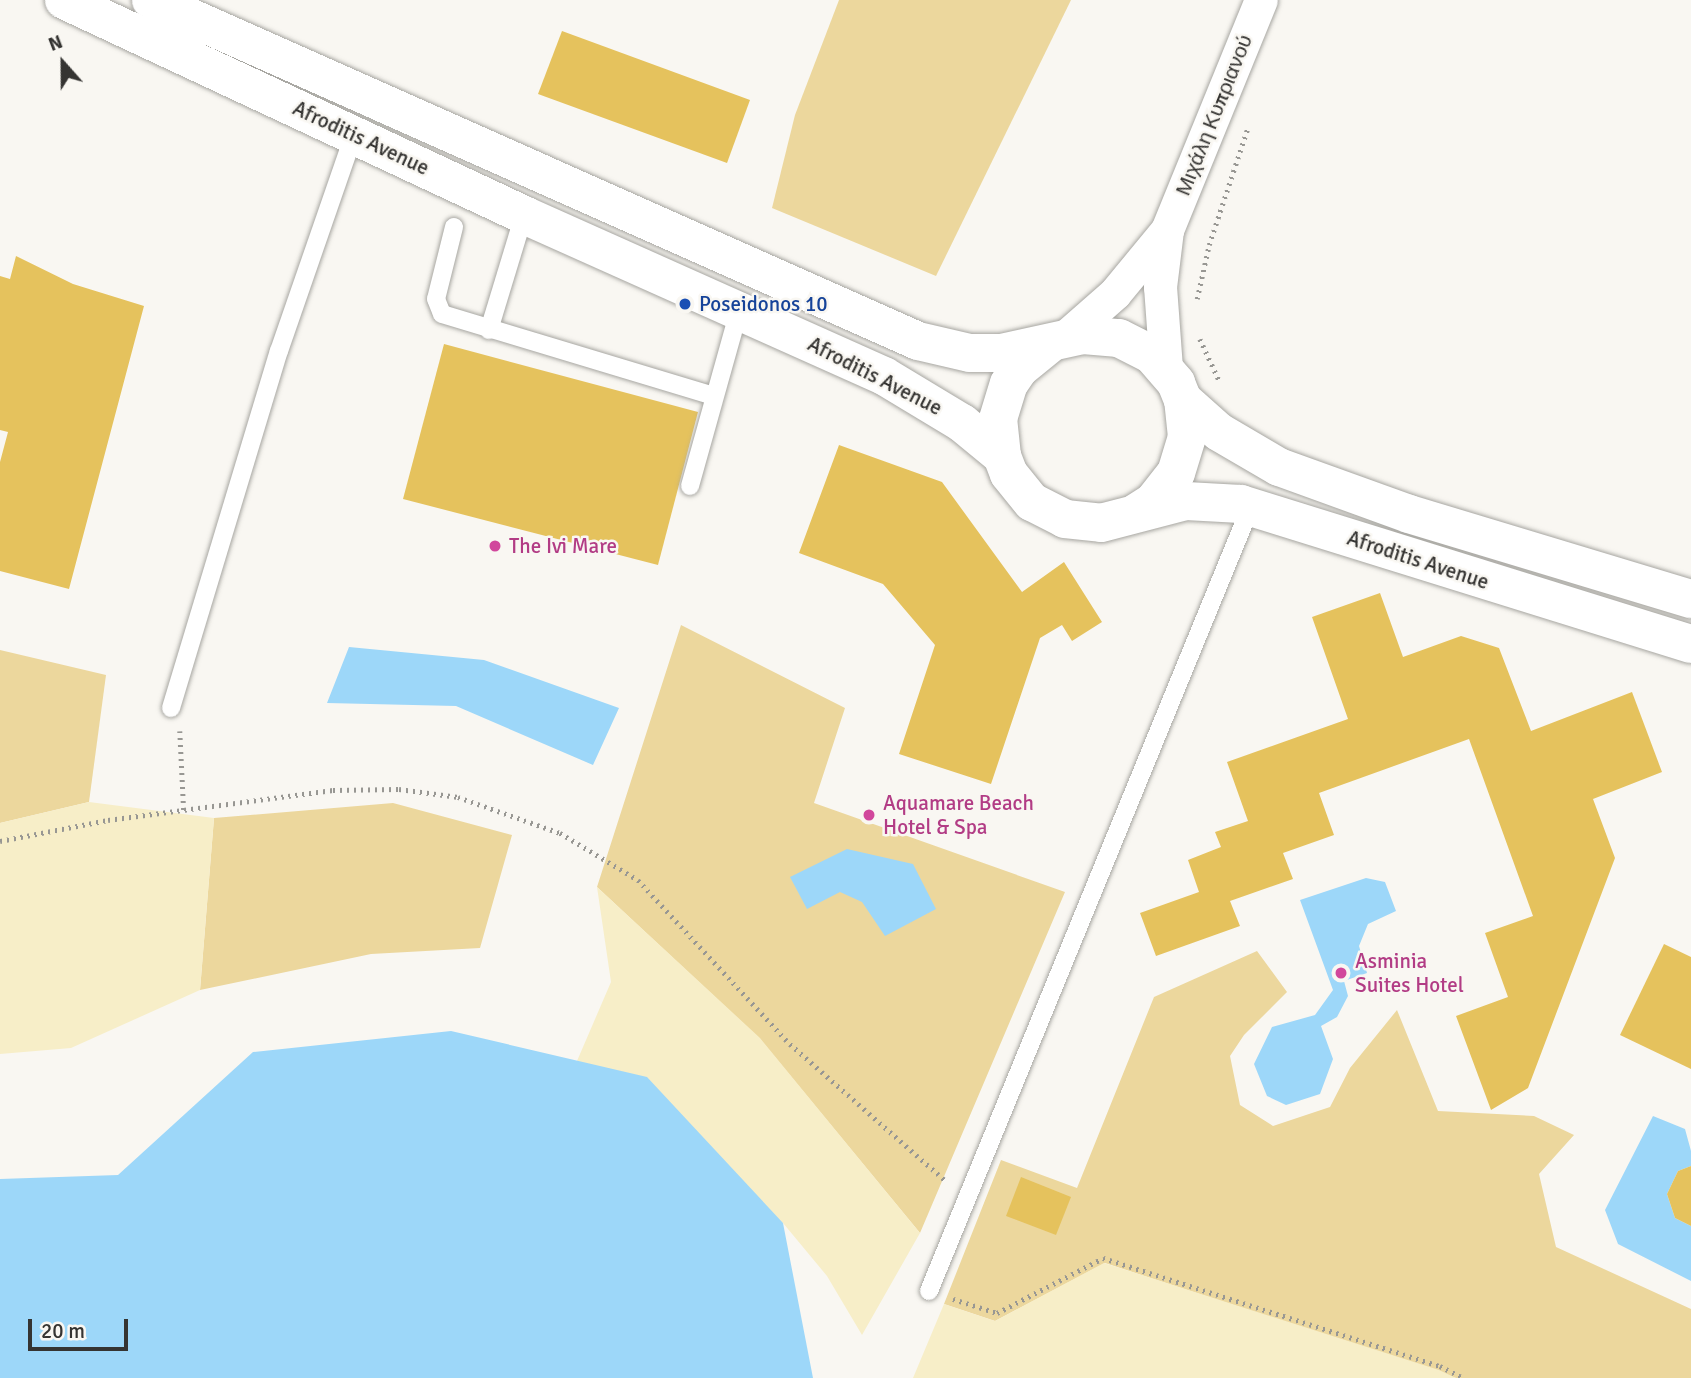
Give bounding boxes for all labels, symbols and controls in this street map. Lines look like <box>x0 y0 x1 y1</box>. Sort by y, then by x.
north arrow <box>28 28 98 98</box>
text: N <box>45 30 66 57</box>
street label: Μιχάλη Κυπριανού <box>1170 31 1258 199</box>
street label: Afroditis Avenue <box>289 95 433 181</box>
place label: Poseidonos 10 <box>699 291 828 317</box>
marker: Poseidonos 10 <box>677 296 693 312</box>
street label: Afroditis Avenue <box>804 331 946 421</box>
street label: Afroditis Avenue <box>1344 525 1492 595</box>
place label: The Ivi Mare <box>509 533 617 559</box>
marker: The Ivi Mare <box>487 538 503 554</box>
place label: Aquamare Beach Hotel & Spa <box>883 790 1034 840</box>
marker: Aquamare Beach Hotel & Spa <box>861 807 877 823</box>
place label: Asminia Suites Hotel <box>1355 948 1464 998</box>
marker: Asminia Suites Hotel <box>1333 965 1349 981</box>
scale bar <box>32 1304 131 1348</box>
text: 20 m <box>41 1318 85 1344</box>

